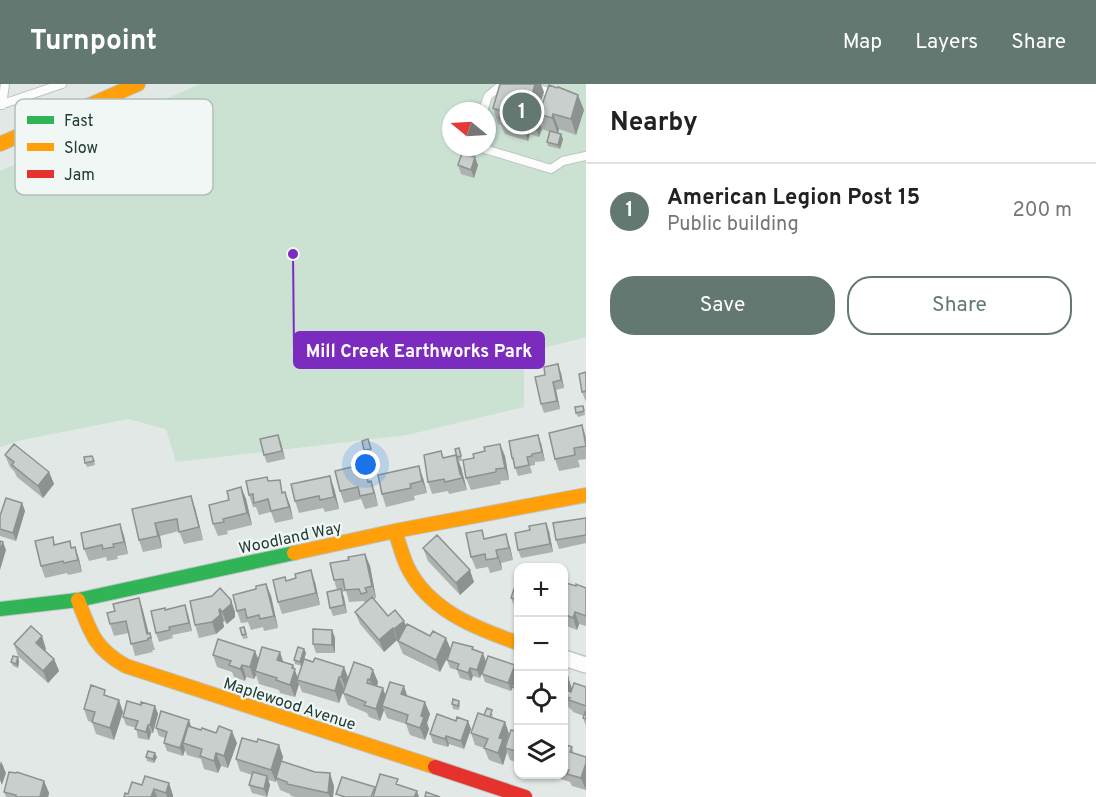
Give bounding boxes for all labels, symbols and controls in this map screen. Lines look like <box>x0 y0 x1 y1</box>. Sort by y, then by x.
text: Turnpoint <box>30 24 157 60</box>
text: Map <box>843 29 882 56</box>
text: Layers <box>915 29 978 56</box>
text: Share <box>1011 29 1066 56</box>
pin: 1 <box>502 90 542 135</box>
legend <box>15 99 213 195</box>
north arrow <box>442 102 496 156</box>
text: Nearby <box>610 107 698 140</box>
text: Fast <box>64 112 94 132</box>
text: Slow <box>64 139 98 159</box>
text: Jam <box>64 166 95 186</box>
text: American Legion Post 15 <box>667 185 920 212</box>
text: 1 <box>626 198 634 224</box>
text: 200 m <box>1013 198 1072 224</box>
text: Public building <box>667 212 799 238</box>
button: Save <box>610 276 835 335</box>
button: Share <box>847 276 1072 335</box>
callout: Mill Creek Earthworks Park <box>294 332 544 368</box>
text: Mill Creek Earthworks Park <box>306 341 532 364</box>
your location <box>351 450 380 479</box>
street label: Woodland Way <box>237 518 344 560</box>
map controls <box>514 563 568 779</box>
button: + <box>514 563 568 617</box>
button: − <box>514 617 568 671</box>
button: locate <box>514 671 568 725</box>
street label: Maplewood Avenue <box>221 674 358 736</box>
button: layers <box>514 725 568 779</box>

